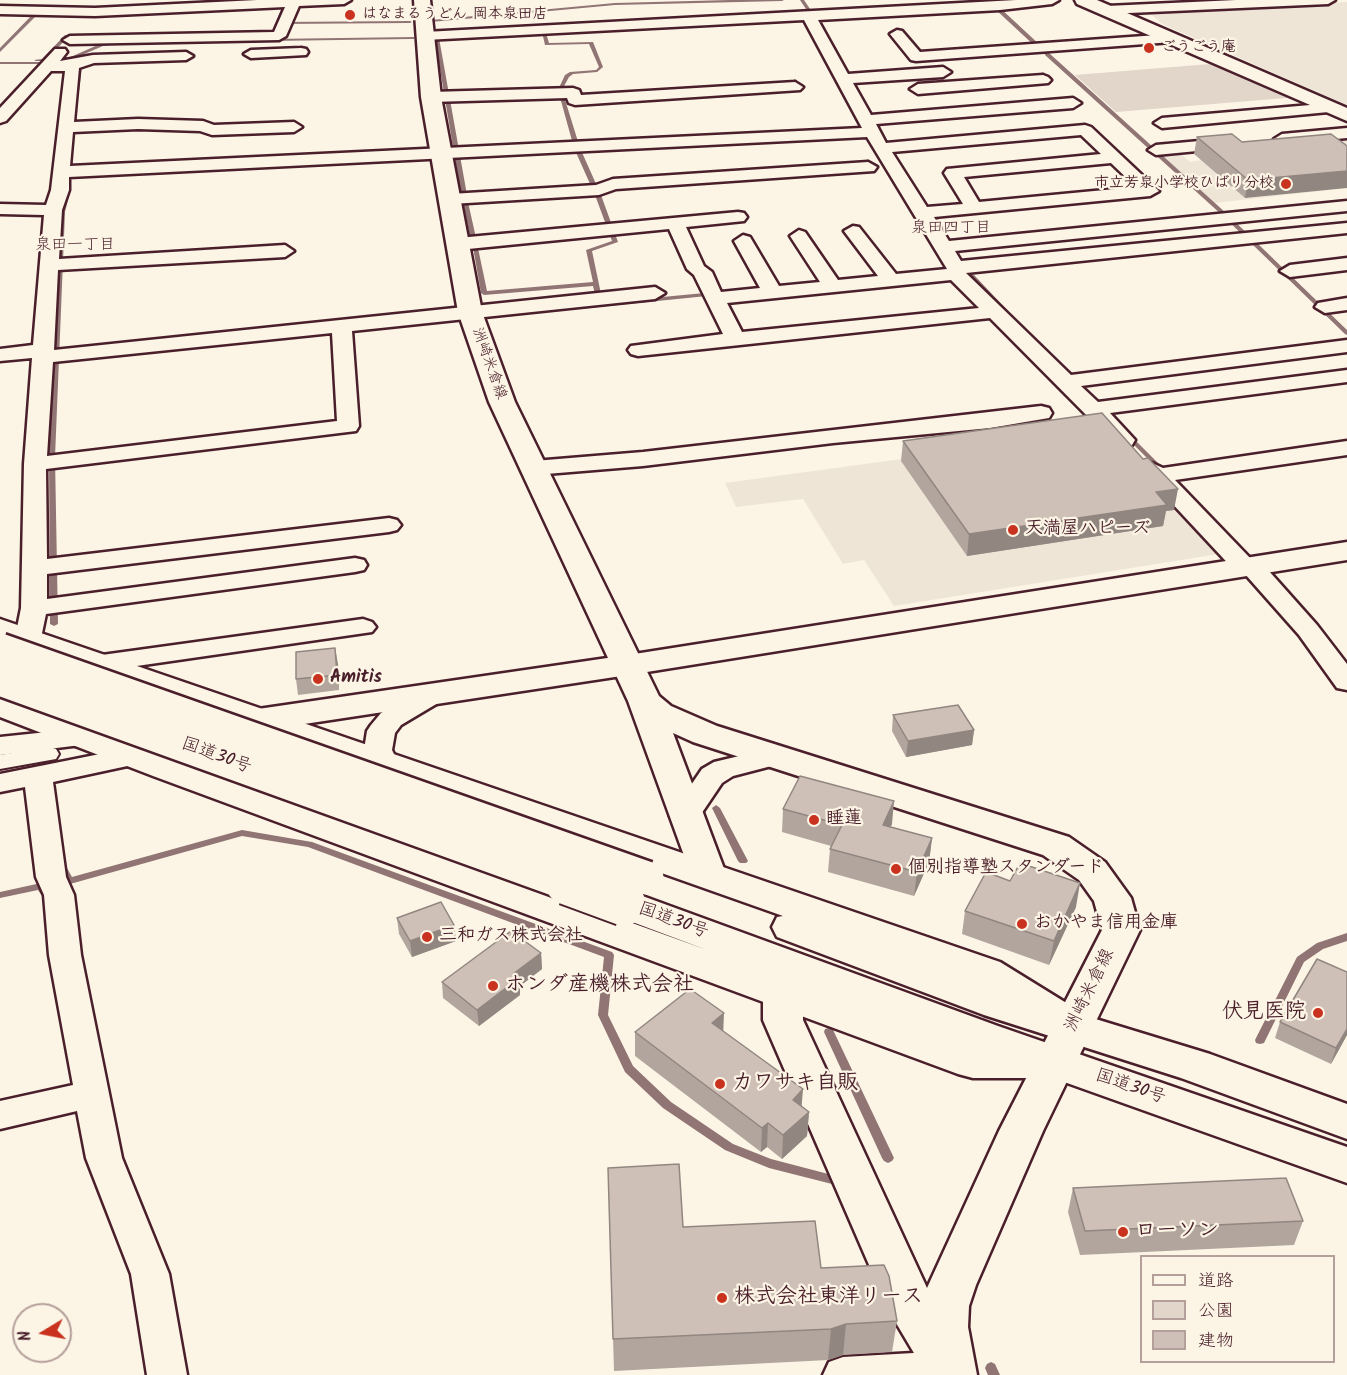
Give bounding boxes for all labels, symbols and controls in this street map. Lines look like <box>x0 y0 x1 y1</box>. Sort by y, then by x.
place label: はなまるうどん 岡本泉田店 <box>362 6 548 24</box>
marker: はなまるうどん 岡本泉田店 <box>343 8 357 22</box>
place label: ごうごう庵 <box>1161 39 1236 57</box>
marker: ごうごう庵 <box>1142 41 1156 55</box>
place label: 市立芳泉小学校ひばり分校 <box>1094 175 1274 193</box>
marker: 市立芳泉小学校ひばり分校 <box>1279 177 1293 191</box>
district label: 泉田四丁目 <box>911 219 991 239</box>
district label: 泉田一丁目 <box>35 236 115 256</box>
street label: 洲崎米倉線 <box>467 326 509 402</box>
place label: 天満屋ハピーズ <box>1025 519 1150 541</box>
marker: 天満屋ハピーズ <box>1006 523 1020 537</box>
place label: Amitis <box>330 668 382 690</box>
marker: Amitis <box>311 672 325 686</box>
street label: 国道30号 <box>178 734 254 780</box>
place label: 睡蓮 <box>826 809 862 831</box>
marker: 睡蓮 <box>807 813 821 827</box>
place label: 個別指導塾スタンダード <box>908 858 1104 880</box>
marker: 個別指導塾スタンダード <box>889 862 903 876</box>
street label: 国道30号 <box>635 899 711 945</box>
place label: おかやま信用金庫 <box>1034 913 1178 935</box>
marker: おかやま信用金庫 <box>1015 917 1029 931</box>
place label: 三和ガス株式会社 <box>439 926 583 948</box>
marker: 三和ガス株式会社 <box>420 930 434 944</box>
street label: 洲崎米倉線 <box>1062 946 1120 1036</box>
place label: ホンダ産機株式会社 <box>505 973 694 999</box>
marker: ホンダ産機株式会社 <box>486 979 500 993</box>
place label: 伏見医院 <box>1222 1000 1306 1026</box>
marker: 伏見医院 <box>1311 1006 1325 1020</box>
street label: 国道30号 <box>1092 1066 1168 1110</box>
place label: カワサキ自販 <box>732 1071 858 1097</box>
marker: カワサキ自販 <box>713 1077 727 1091</box>
place label: ローソン <box>1135 1219 1219 1245</box>
marker: ローソン <box>1116 1225 1130 1239</box>
legend <box>1140 1255 1335 1363</box>
text: 道路 <box>1198 1267 1234 1296</box>
place label: 株式会社東洋リース <box>734 1285 923 1311</box>
marker: 株式会社東洋リース <box>715 1291 729 1305</box>
text: 公園 <box>1198 1297 1234 1326</box>
north arrow <box>12 1303 72 1363</box>
text: 建物 <box>1198 1327 1234 1356</box>
text: N <box>13 1329 39 1343</box>

